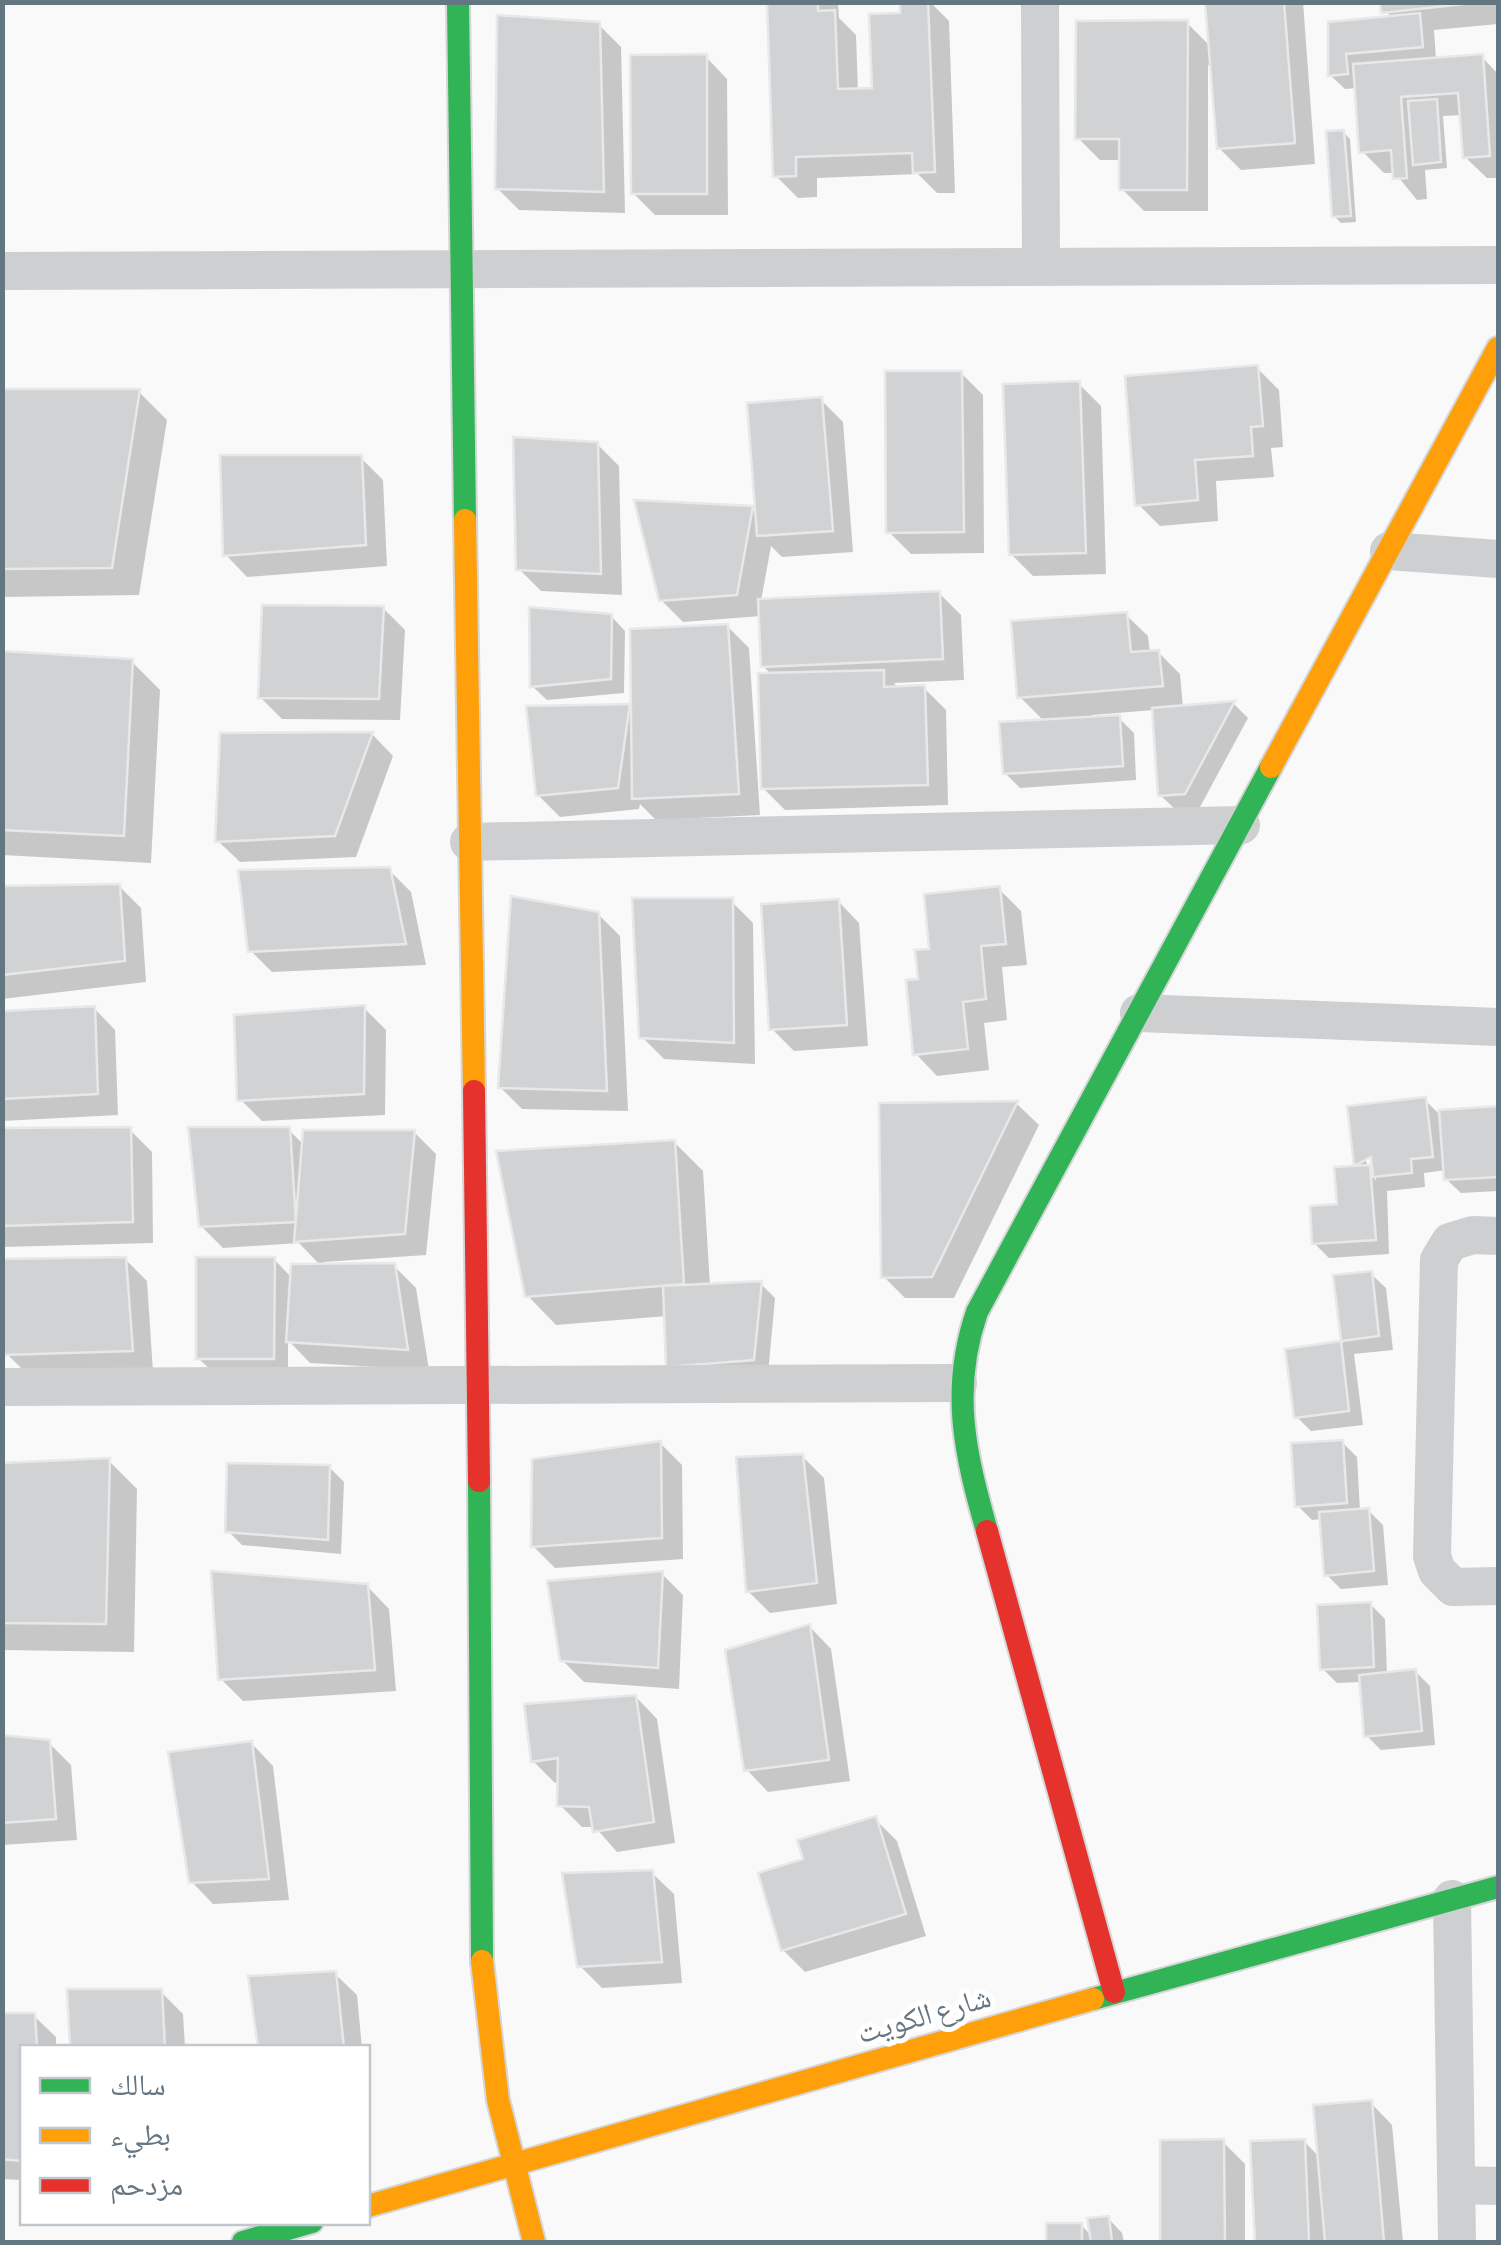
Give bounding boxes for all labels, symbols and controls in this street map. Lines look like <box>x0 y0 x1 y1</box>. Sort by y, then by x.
street label: شارع الكويت <box>853 1979 995 2052</box>
legend <box>20 2045 370 2225</box>
text: سالك <box>110 2067 166 2101</box>
text: بطيء <box>110 2117 171 2159</box>
text: مزدحم <box>110 2167 183 2205</box>

